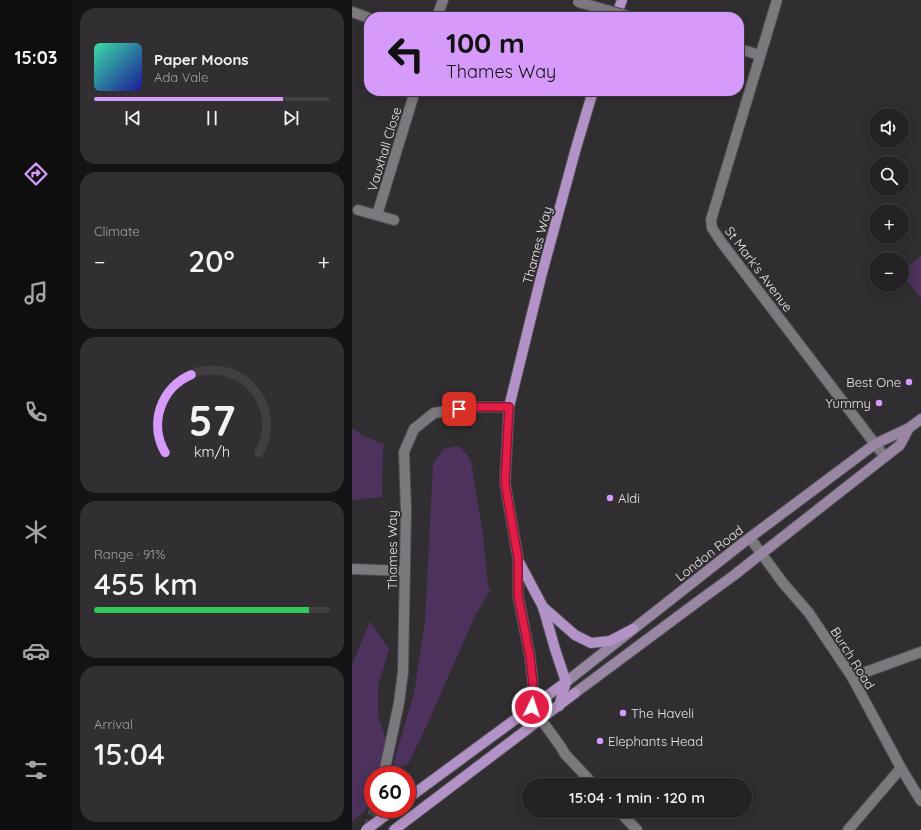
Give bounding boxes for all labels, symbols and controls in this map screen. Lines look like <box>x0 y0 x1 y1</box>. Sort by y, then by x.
text: 100 m <box>446 25 525 60</box>
icon: left <box>380 28 432 80</box>
text: 15:03 <box>14 46 58 69</box>
text: Paper Moons <box>154 50 249 69</box>
text: Thames Way <box>446 60 556 83</box>
text: Ada Vale <box>154 69 208 85</box>
street label: Vauxhall Close <box>364 105 404 193</box>
icon: previous <box>122 107 144 129</box>
icon: pause <box>201 107 223 129</box>
icon: next <box>280 107 302 129</box>
map controls <box>869 108 909 292</box>
button: sound <box>869 108 909 148</box>
button: search <box>869 156 909 196</box>
icon: directions <box>22 160 50 188</box>
street label: Thames Way <box>519 204 555 286</box>
button: + <box>869 204 909 244</box>
text: Climate <box>94 223 140 239</box>
street label: St Mark's Avenue <box>722 223 796 315</box>
text: 20° <box>188 242 235 280</box>
text: − <box>94 248 105 276</box>
text: + <box>318 248 330 276</box>
button: − <box>869 252 909 292</box>
icon: music <box>22 279 50 307</box>
place label: Best One <box>846 374 901 390</box>
marker: Best One <box>904 377 914 387</box>
pin <box>442 392 476 426</box>
text: 57 <box>189 394 235 446</box>
place label: Yummy <box>826 395 871 411</box>
icon: phone <box>22 398 50 426</box>
icon: arrive <box>448 398 470 420</box>
marker: Yummy <box>874 398 884 408</box>
text: km/h <box>194 443 230 461</box>
place label: Aldi <box>618 490 640 506</box>
marker: Aldi <box>605 493 615 503</box>
street label: Thames Way <box>384 510 400 590</box>
icon: climate <box>22 518 50 546</box>
street label: London Road <box>672 522 746 584</box>
text: Range · 91% <box>94 546 165 562</box>
text: 455 km <box>94 565 198 603</box>
street label: Burch Road <box>828 624 878 692</box>
icon: car <box>22 637 50 665</box>
position arrow <box>511 686 553 728</box>
place label: The Haveli <box>631 705 694 721</box>
marker: The Haveli <box>618 708 628 718</box>
text: Arrival <box>94 716 133 732</box>
place label: Elephants Head <box>608 733 703 749</box>
text: 15:04 <box>94 735 165 773</box>
marker: Elephants Head <box>595 736 605 746</box>
icon: filters <box>22 756 50 784</box>
speed limit sign: 60 <box>364 766 416 818</box>
text: 15:04 · 1 min · 120 m <box>569 788 705 807</box>

